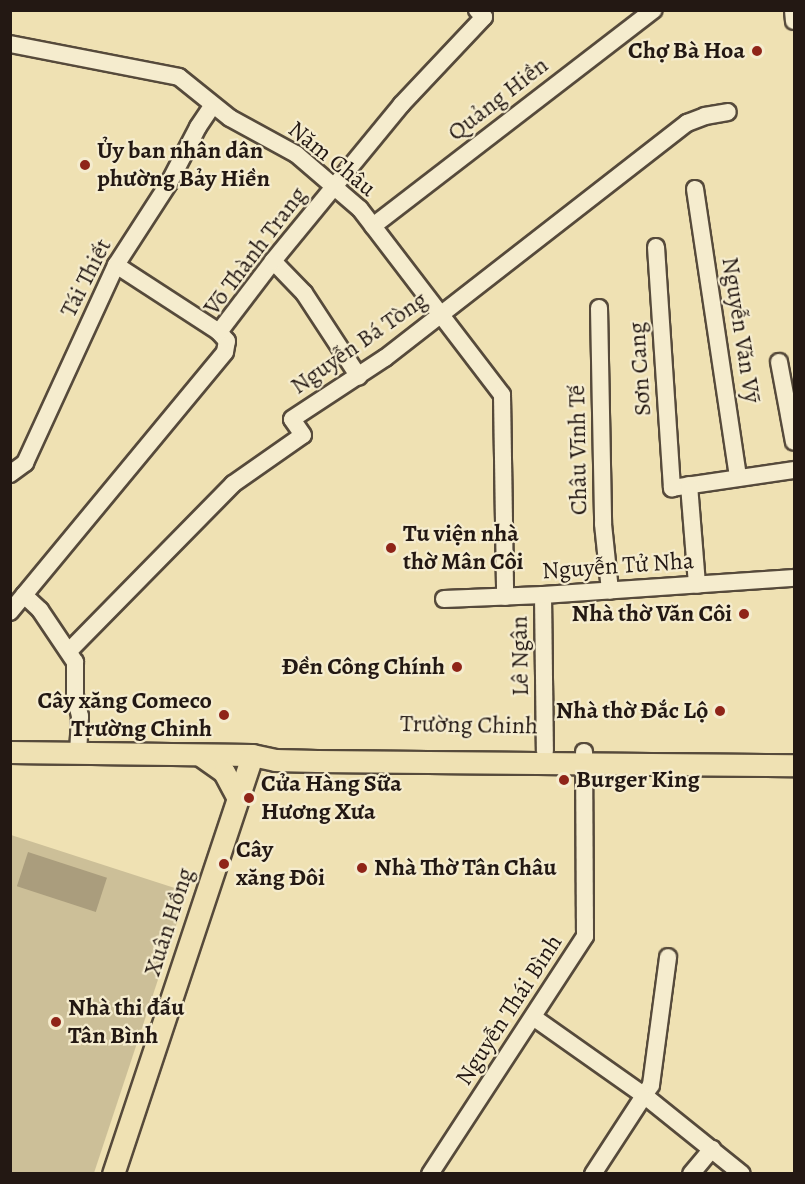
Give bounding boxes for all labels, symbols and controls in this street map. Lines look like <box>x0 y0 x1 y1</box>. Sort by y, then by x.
place label: Chợ Bà Hoa <box>628 37 745 65</box>
marker: Chợ Bà Hoa <box>750 44 764 58</box>
street label: Quảng Hiền <box>442 51 554 147</box>
street label: Năm Châu <box>282 115 382 203</box>
place label: Ủy ban nhân dân phường Bảy Hiền <box>97 137 270 193</box>
marker: Ủy ban nhân dân phường Bảy Hiền <box>78 158 92 172</box>
street label: Võ Thành Trang <box>197 181 313 321</box>
street label: Tái Thiết <box>54 234 118 322</box>
street label: Nguyễn Văn Vỹ <box>715 255 767 405</box>
street label: Nguyễn Bá Tòng <box>285 285 433 401</box>
street label: Sơn Cang <box>622 321 658 417</box>
street label: Châu Vĩnh Tế <box>562 385 594 515</box>
place label: Tu viện nhà thờ Mân Côi <box>403 520 524 576</box>
marker: Tu viện nhà thờ Mân Côi <box>384 541 398 555</box>
street label: Nguyễn Tử Nha <box>541 546 695 586</box>
place label: Nhà thờ Văn Côi <box>572 600 732 628</box>
marker: Nhà thờ Văn Côi <box>737 607 751 621</box>
street label: Lê Ngân <box>505 616 535 696</box>
place label: Đền Công Chính <box>281 653 445 681</box>
marker: Đền Công Chính <box>450 660 464 674</box>
place label: Cây xăng Comeco Trường Chinh <box>37 687 212 743</box>
place label: Nhà thờ Đắc Lộ <box>556 697 708 725</box>
marker: Nhà thờ Đắc Lộ <box>713 704 727 718</box>
marker: Cây xăng Comeco Trường Chinh <box>217 708 231 722</box>
street label: Trường Chinh <box>400 709 538 741</box>
place label: Burger King <box>576 766 700 794</box>
place label: Cửa Hàng Sữa Hương Xưa <box>261 770 402 826</box>
marker: Burger King <box>557 773 571 787</box>
marker: Cửa Hàng Sữa Hương Xưa <box>242 791 256 805</box>
place label: Cây xăng Đôi <box>236 836 325 892</box>
place label: Nhà Thờ Tân Châu <box>374 854 557 882</box>
marker: Cây xăng Đôi <box>217 857 231 871</box>
marker: Nhà Thờ Tân Châu <box>355 861 369 875</box>
street label: Xuân Hồng <box>138 864 200 980</box>
street label: Nguyễn Thái Bình <box>450 929 568 1091</box>
place label: Nhà thi đấu Tân Bình <box>68 994 184 1050</box>
marker: Nhà thi đấu Tân Bình <box>49 1015 63 1029</box>

